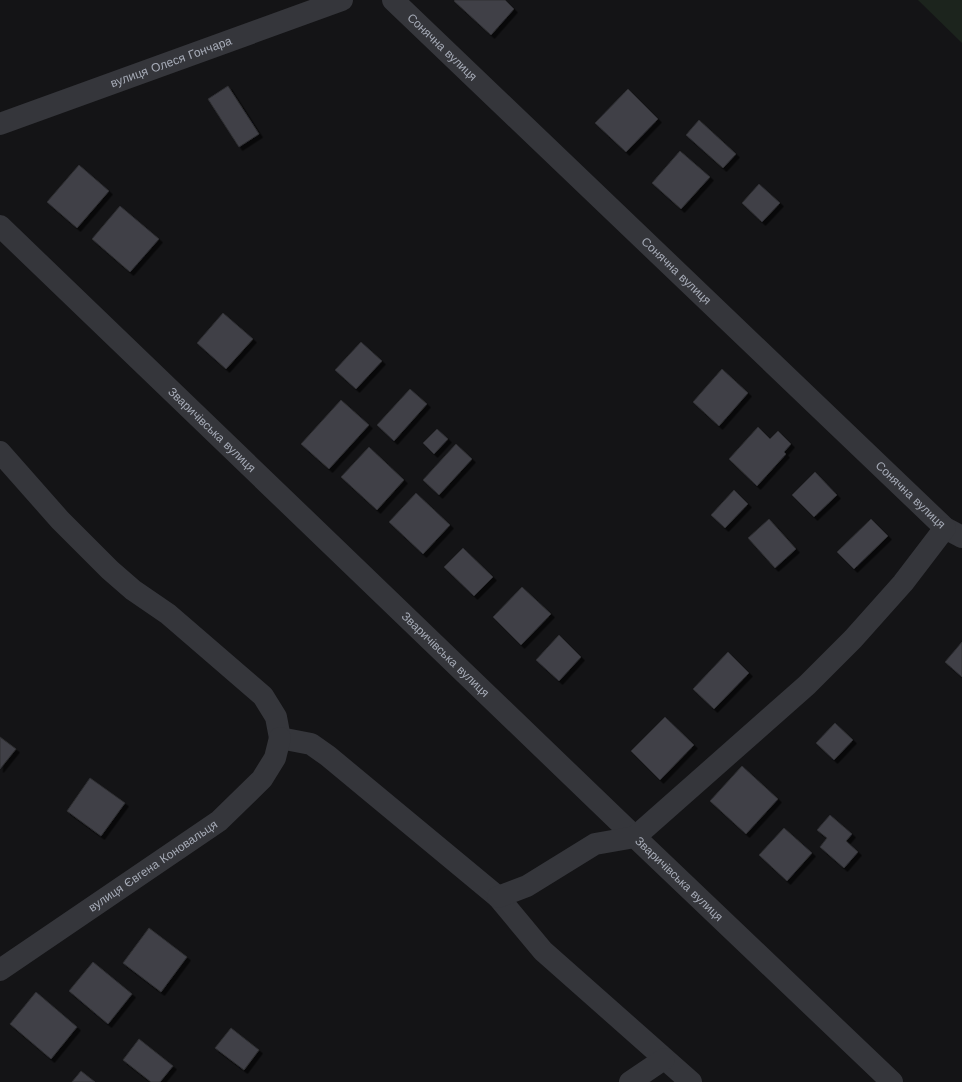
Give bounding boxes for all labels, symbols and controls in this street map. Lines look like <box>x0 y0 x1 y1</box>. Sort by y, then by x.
street label: Сонячна вулиця <box>404 10 480 84</box>
street label: вулиця Олеся Гончара <box>109 33 234 90</box>
street label: Сонячна вулиця <box>639 234 714 308</box>
street label: Зваричівська вулиця <box>165 384 259 475</box>
street label: Сонячна вулиця <box>873 458 948 531</box>
street label: Зваричівська вулиця <box>399 609 492 700</box>
street label: вулиця Євгена Коновальця <box>86 817 220 915</box>
street label: Зваричівська вулиця <box>632 834 726 924</box>

